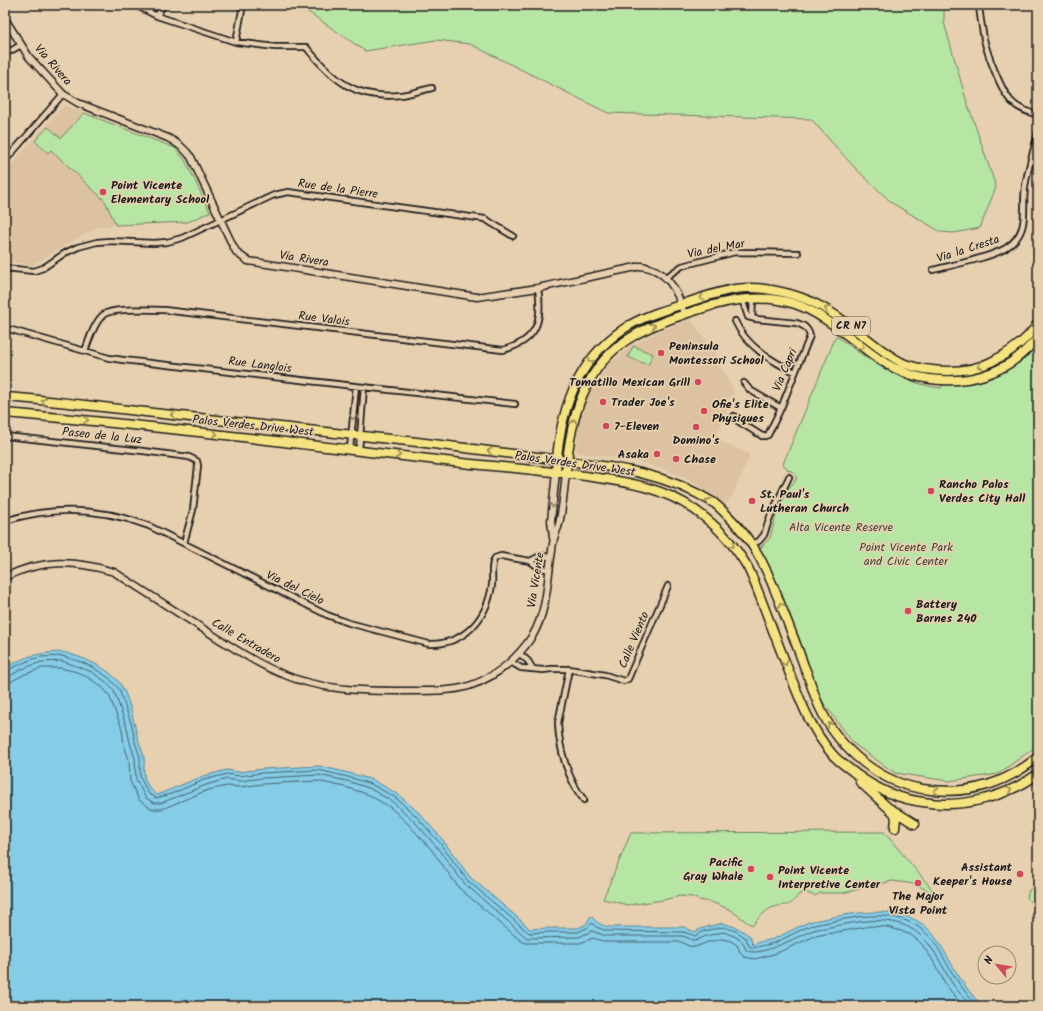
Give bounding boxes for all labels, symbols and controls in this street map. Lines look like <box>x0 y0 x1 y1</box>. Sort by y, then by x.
street label: Via Rivera <box>30 40 77 90</box>
street label: Rue de la Pierre <box>297 174 380 204</box>
place label: Point Vicente Elementary School <box>111 176 210 209</box>
marker: Point Vicente Elementary School <box>98 187 108 197</box>
street label: Via la Cresta <box>934 230 1002 268</box>
street label: Via del Mar <box>686 234 747 264</box>
street label: Via Rivera <box>278 246 330 272</box>
one-way arrow <box>699 293 706 301</box>
street label: Rue Valois <box>297 306 351 332</box>
one-way arrow <box>824 307 831 314</box>
road number: CR N7 <box>832 317 870 335</box>
one-way arrow <box>648 323 656 331</box>
place label: Peninsula Montessori School <box>669 337 764 370</box>
one-way arrow <box>858 342 865 349</box>
street label: Via Capri <box>767 344 803 394</box>
marker: Peninsula Montessori School <box>656 348 666 358</box>
street label: Rue Langlois <box>227 352 293 378</box>
one-way arrow <box>588 356 595 363</box>
one-way arrow <box>977 361 984 370</box>
place label: Tomatillo Mexican Grill <box>569 373 691 392</box>
marker: Tomatillo Mexican Grill <box>693 377 703 387</box>
place label: Trader Joe's <box>611 393 675 412</box>
place label: Ofie's Elite Physiques <box>712 395 769 428</box>
one-way arrow <box>41 396 47 405</box>
marker: Trader Joe's <box>598 397 608 407</box>
marker: Ofie's Elite Physiques <box>699 406 709 416</box>
street label: Palos Verdes Drive West <box>191 410 315 442</box>
one-way arrow <box>170 411 176 420</box>
one-way arrow <box>348 414 357 420</box>
one-way arrow <box>83 415 89 424</box>
place label: 7-Eleven <box>614 417 660 436</box>
one-way arrow <box>569 419 577 425</box>
marker: 7-Eleven <box>601 421 611 431</box>
street label: Paseo de la Luz <box>61 422 143 450</box>
marker: Domino's <box>691 422 701 432</box>
one-way arrow <box>212 429 218 438</box>
place label: Domino's <box>673 431 720 450</box>
place label: Asaka <box>618 445 649 464</box>
street label: Palos Verdes Drive West <box>513 446 637 482</box>
one-way arrow <box>487 447 493 456</box>
marker: Asaka <box>652 449 662 459</box>
one-way arrow <box>395 450 401 459</box>
place label: Chase <box>684 450 716 469</box>
marker: Chase <box>671 454 681 464</box>
place label: Rancho Palos Verdes City Hall <box>939 475 1026 508</box>
place label: St. Paul's Lutheran Church <box>760 485 849 518</box>
marker: Rancho Palos Verdes City Hall <box>926 486 936 496</box>
marker: St. Paul's Lutheran Church <box>747 496 757 506</box>
one-way arrow <box>705 498 713 505</box>
one-way arrow <box>549 502 558 508</box>
park label: Alta Vicente Reserve <box>789 518 894 537</box>
park label: Point Vicente Park and Civic Center <box>859 538 953 571</box>
one-way arrow <box>727 540 734 547</box>
street label: Via Vicente <box>522 550 550 609</box>
street label: Via del Cielo <box>263 566 327 610</box>
place label: Battery Barnes 240 <box>916 595 977 628</box>
one-way arrow <box>777 602 785 609</box>
marker: Battery Barnes 240 <box>903 606 913 616</box>
street label: Calle Viento <box>614 609 654 671</box>
street label: Calle Entradero <box>208 613 284 669</box>
one-way arrow <box>781 659 789 666</box>
one-way arrow <box>828 722 835 729</box>
one-way arrow <box>933 786 939 795</box>
one-way arrow <box>1005 787 1013 795</box>
place label: Pacific Gray Whale <box>683 853 743 886</box>
place label: Assistant Keeper's House <box>933 858 1013 891</box>
place label: Point Vicente Interpretive Center <box>778 861 881 894</box>
marker: Pacific Gray Whale <box>746 864 756 874</box>
marker: Assistant Keeper's House <box>1015 869 1025 879</box>
marker: Point Vicente Interpretive Center <box>765 872 775 882</box>
marker: The Major Vista Point <box>913 878 923 888</box>
place label: The Major Vista Point <box>889 887 948 920</box>
north arrow <box>977 945 1017 985</box>
text: N <box>980 953 999 968</box>

